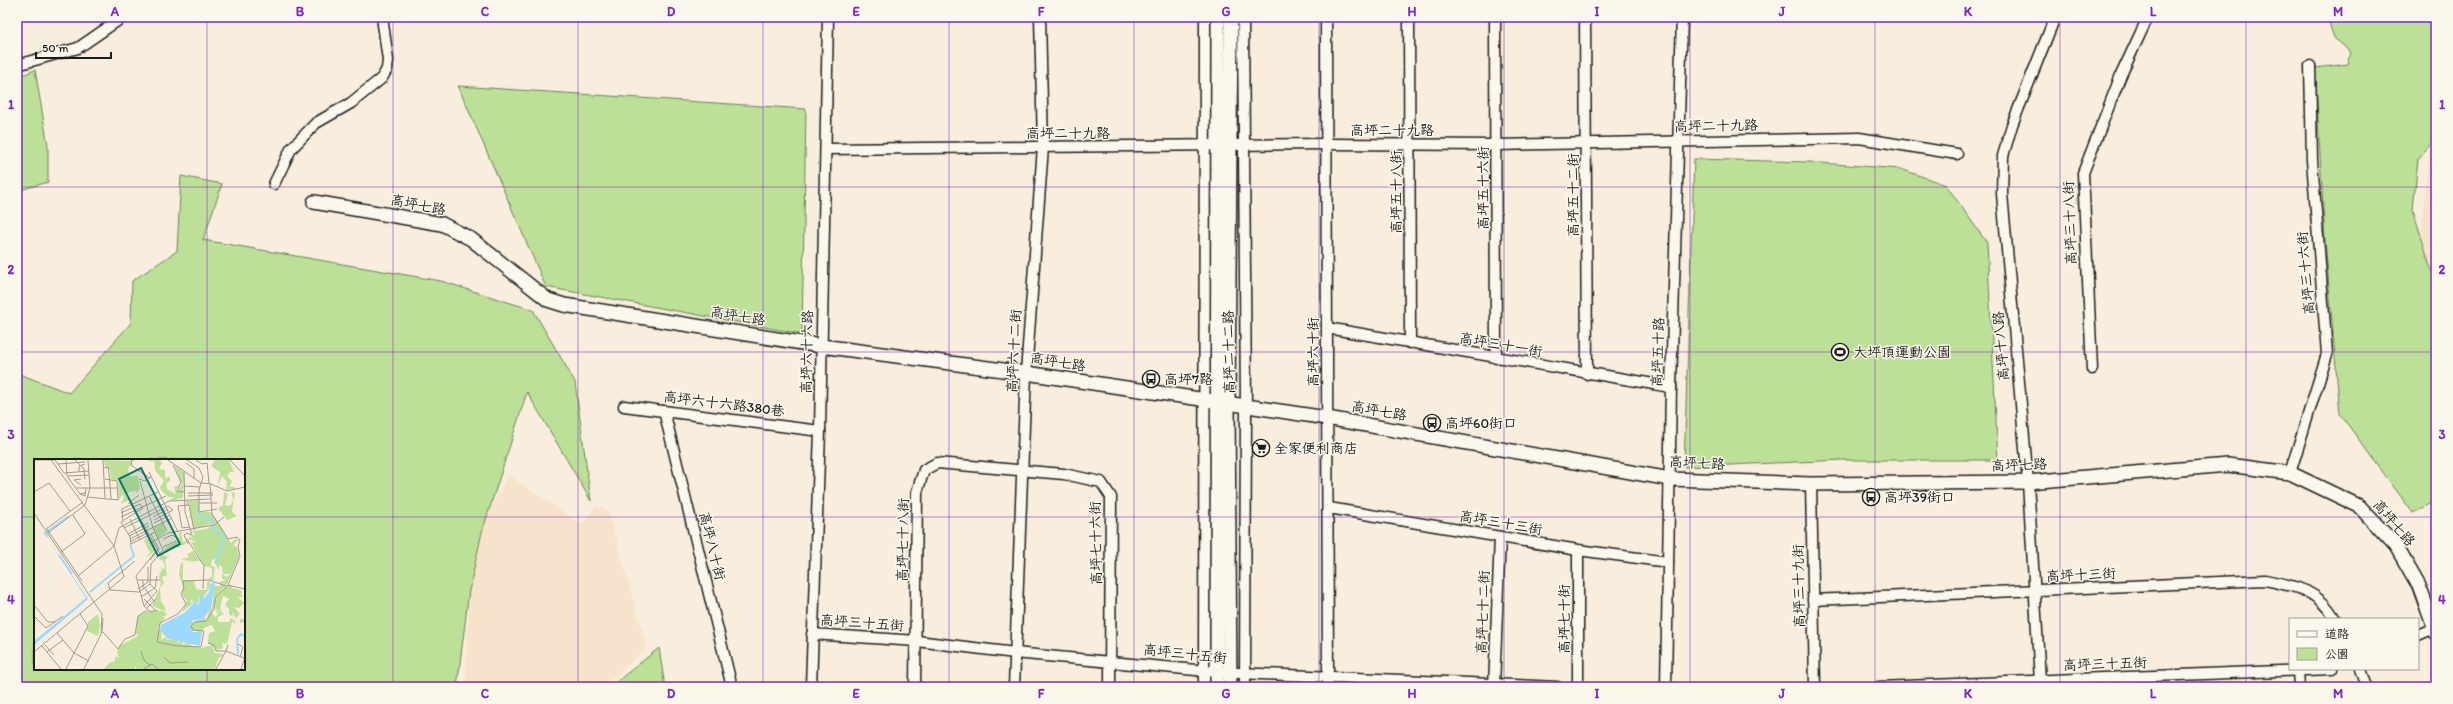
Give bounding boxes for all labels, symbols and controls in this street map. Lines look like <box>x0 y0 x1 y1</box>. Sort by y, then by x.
text: A <box>110 4 120 19</box>
text: B <box>296 4 305 19</box>
text: C <box>481 4 490 19</box>
text: D <box>667 4 676 19</box>
text: E <box>852 4 860 19</box>
text: F <box>1038 4 1045 19</box>
text: G <box>1222 4 1231 19</box>
text: H <box>1408 4 1417 19</box>
text: I <box>1595 4 1600 19</box>
text: J <box>1778 4 1786 19</box>
text: K <box>1964 4 1973 19</box>
text: L <box>2150 4 2157 19</box>
text: M <box>2333 4 2343 19</box>
scale bar <box>36 34 111 60</box>
text: 50 m <box>42 41 68 55</box>
text: 1 <box>8 97 14 112</box>
text: 1 <box>2439 97 2445 112</box>
street label: 高坪二十九路 <box>1674 117 1758 135</box>
street label: 高坪二十九路 <box>1350 122 1434 139</box>
street label: 高坪二十九路 <box>1026 125 1110 142</box>
street label: 高坪五十六街 <box>1475 146 1492 230</box>
street label: 高坪五十八街 <box>1388 150 1405 234</box>
street label: 高坪五十二街 <box>1565 153 1582 237</box>
street label: 高坪三十八街 <box>2060 181 2080 265</box>
street label: 高坪七路 <box>389 191 447 219</box>
street label: 高坪三十六街 <box>2294 230 2318 316</box>
text: 2 <box>8 262 15 277</box>
text: 2 <box>2439 262 2446 277</box>
street label: 高坪七路 <box>709 303 767 329</box>
street label: 高坪六十二街 <box>1003 309 1025 393</box>
street label: 高坪六十六路 <box>798 310 816 394</box>
street label: 高坪二十二路 <box>1220 310 1238 394</box>
street label: 高坪十八路 <box>1989 310 2013 382</box>
street label: 高坪六十街 <box>1305 317 1322 387</box>
street label: 高坪五十路 <box>1648 317 1668 387</box>
street label: 高坪三十一街 <box>1458 329 1544 361</box>
sports icon: 大坪頂運動公園 <box>1830 342 1850 362</box>
place label: 大坪頂運動公園 <box>1853 344 1951 361</box>
street label: 高坪七路 <box>1029 349 1087 375</box>
bus stop icon: 高坪7路 <box>1141 369 1161 389</box>
place label: 高坪7路 <box>1164 371 1213 388</box>
street label: 高坪六十六路380巷 <box>662 388 787 420</box>
street label: 高坪七路 <box>1350 398 1408 424</box>
bus stop icon: 高坪60街口 <box>1422 413 1442 433</box>
place label: 高坪60街口 <box>1445 415 1517 432</box>
text: 3 <box>7 427 15 442</box>
text: 3 <box>2438 427 2446 442</box>
supermarket icon: 全家便利商店 <box>1251 438 1271 458</box>
place label: 全家便利商店 <box>1274 440 1358 457</box>
street label: 高坪七路 <box>1669 453 1725 473</box>
street label: 高坪七路 <box>1991 456 2047 474</box>
inset map <box>34 459 245 670</box>
bus stop icon: 高坪39街口 <box>1861 487 1881 507</box>
place label: 高坪39街口 <box>1884 489 1955 506</box>
street label: 高坪七路 <box>2369 496 2419 550</box>
street label: 高坪七十八街 <box>894 498 912 582</box>
street label: 高坪七十六街 <box>1087 501 1105 585</box>
street label: 高坪三十三街 <box>1458 507 1544 539</box>
street label: 高坪八十街 <box>695 510 729 582</box>
street label: 高坪三十九街 <box>1790 544 1808 628</box>
street label: 高坪十三街 <box>2046 565 2116 585</box>
street label: 高坪七十二街 <box>1473 570 1493 654</box>
street label: 高坪七十街 <box>1556 584 1573 654</box>
text: 4 <box>7 592 15 607</box>
text: 4 <box>2438 592 2446 607</box>
street label: 高坪三十五街 <box>820 612 904 634</box>
legend <box>2289 618 2419 670</box>
text: 道路 <box>2325 627 2349 641</box>
street label: 高坪三十五街 <box>1142 641 1228 667</box>
text: 公園 <box>2325 647 2349 661</box>
street label: 高坪三十五街 <box>2063 654 2147 674</box>
text: A <box>110 686 120 701</box>
text: B <box>296 686 305 701</box>
text: C <box>481 686 490 701</box>
text: D <box>667 686 676 701</box>
text: E <box>852 686 860 701</box>
text: F <box>1038 686 1045 701</box>
text: G <box>1222 686 1231 701</box>
text: H <box>1408 686 1417 701</box>
text: I <box>1595 686 1600 701</box>
text: J <box>1778 686 1786 701</box>
text: K <box>1964 686 1973 701</box>
text: L <box>2150 686 2157 701</box>
text: M <box>2333 686 2343 701</box>

